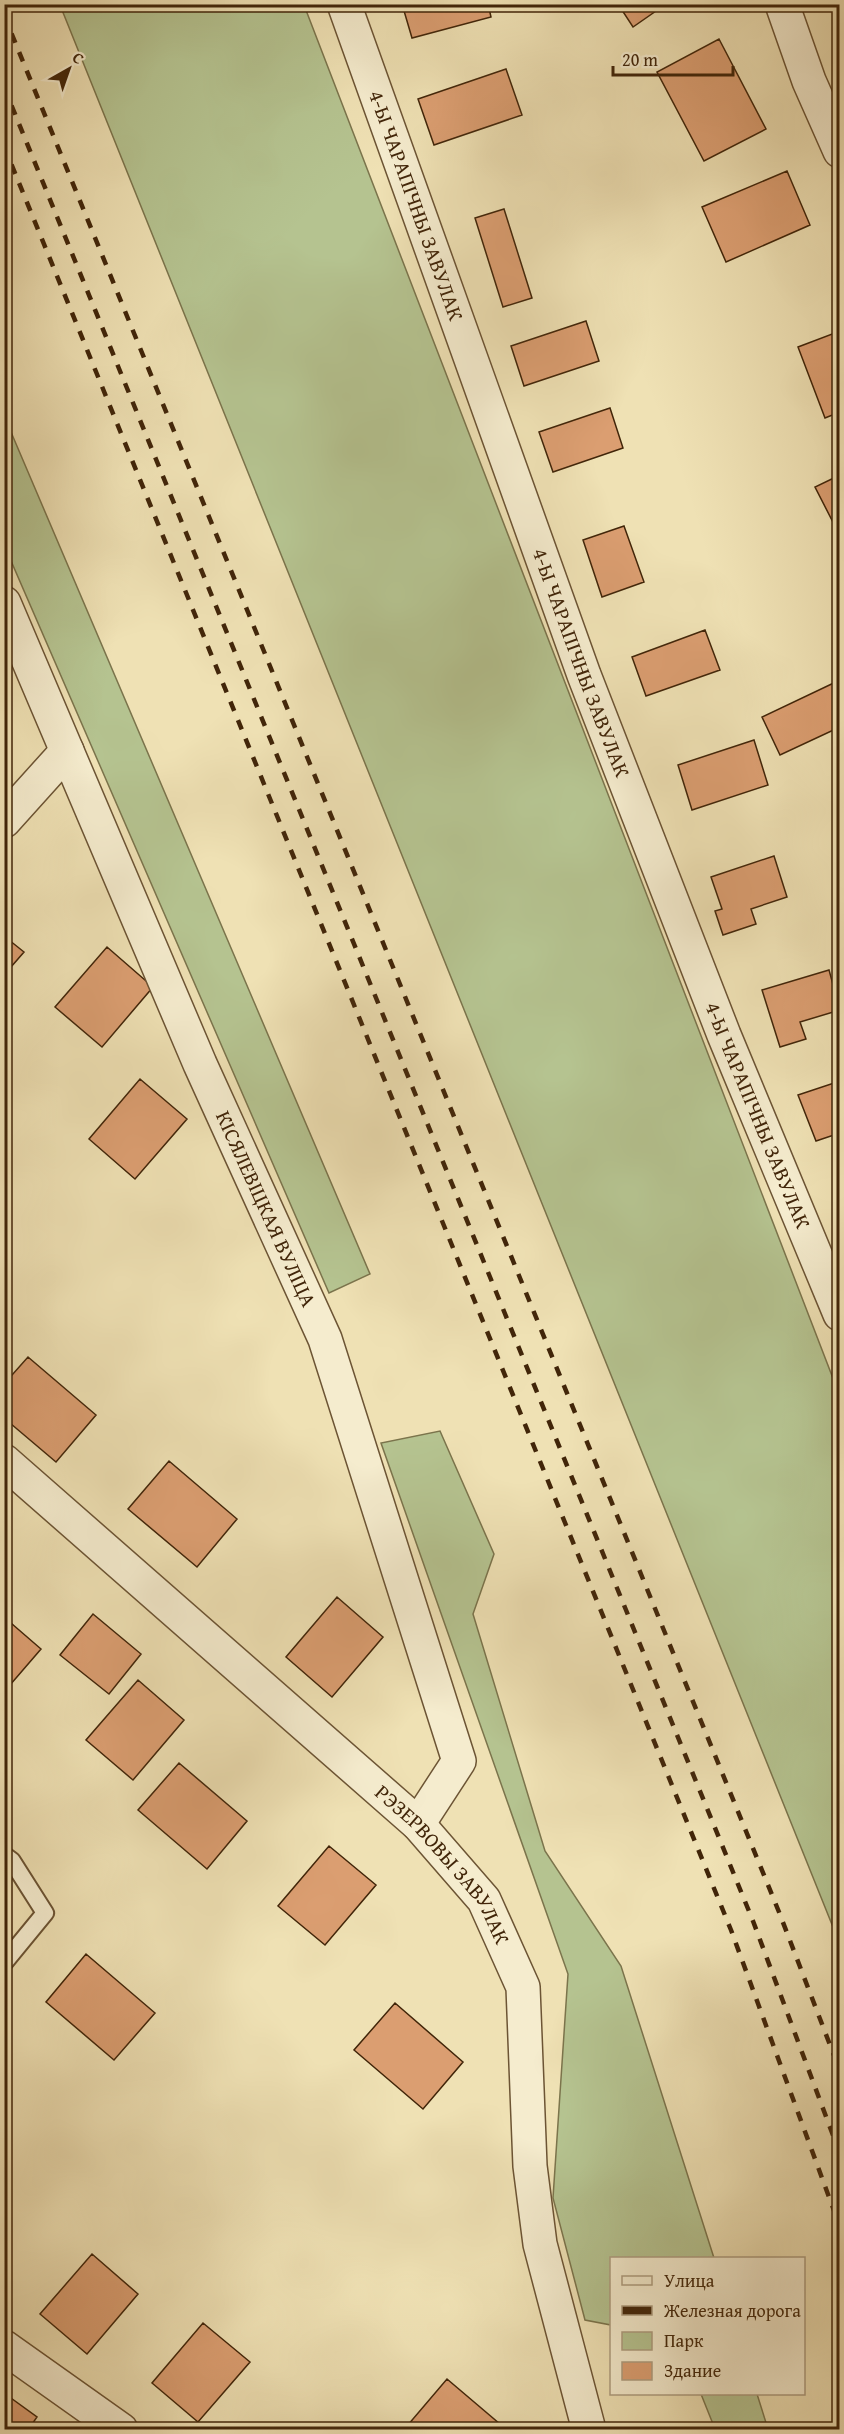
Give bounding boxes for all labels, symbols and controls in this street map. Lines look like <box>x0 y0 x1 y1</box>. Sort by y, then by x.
north arrow <box>39 39 99 99</box>
scale bar <box>613 39 733 77</box>
text: С <box>67 45 90 70</box>
text: 20 m <box>622 46 658 73</box>
street label: 4-Ы ЧАРАПІЧНЫ ЗАВУЛАК <box>361 86 472 325</box>
street label: 4-Ы ЧАРАПІЧНЫ ЗАВУЛАК <box>525 543 638 782</box>
street label: 4-Ы ЧАРАПІЧНЫ ЗАВУЛАК <box>698 997 819 1233</box>
street label: КІСЯЛЕВІЦКАЯ ВУЛІЦА <box>208 1105 324 1312</box>
street label: РЭЗЕРВОВЫ ЗАВУЛАК <box>368 1777 518 1949</box>
legend <box>610 2257 805 2395</box>
text: Улица <box>664 2267 715 2294</box>
text: Железная дорога <box>663 2297 801 2324</box>
text: Парк <box>664 2327 704 2354</box>
text: Здание <box>664 2357 721 2384</box>

